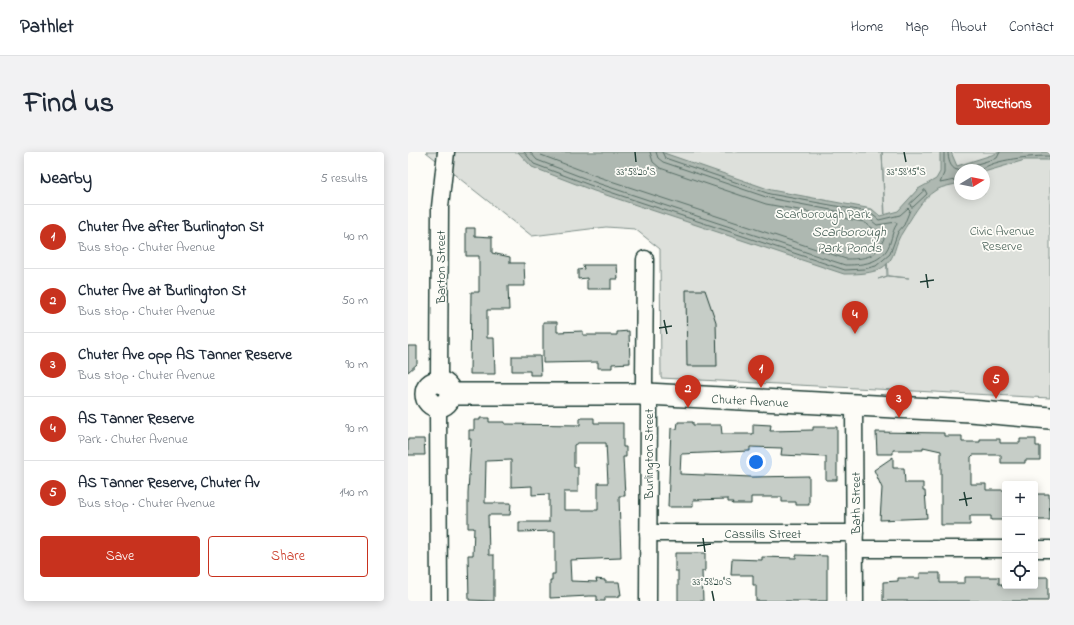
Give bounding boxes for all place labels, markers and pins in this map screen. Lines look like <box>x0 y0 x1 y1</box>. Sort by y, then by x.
pin: 4 <box>842 301 868 334</box>
pin: 1 <box>748 355 774 388</box>
pin: 5 <box>983 366 1009 399</box>
pin: 2 <box>675 375 701 408</box>
pin: 3 <box>886 385 912 418</box>

